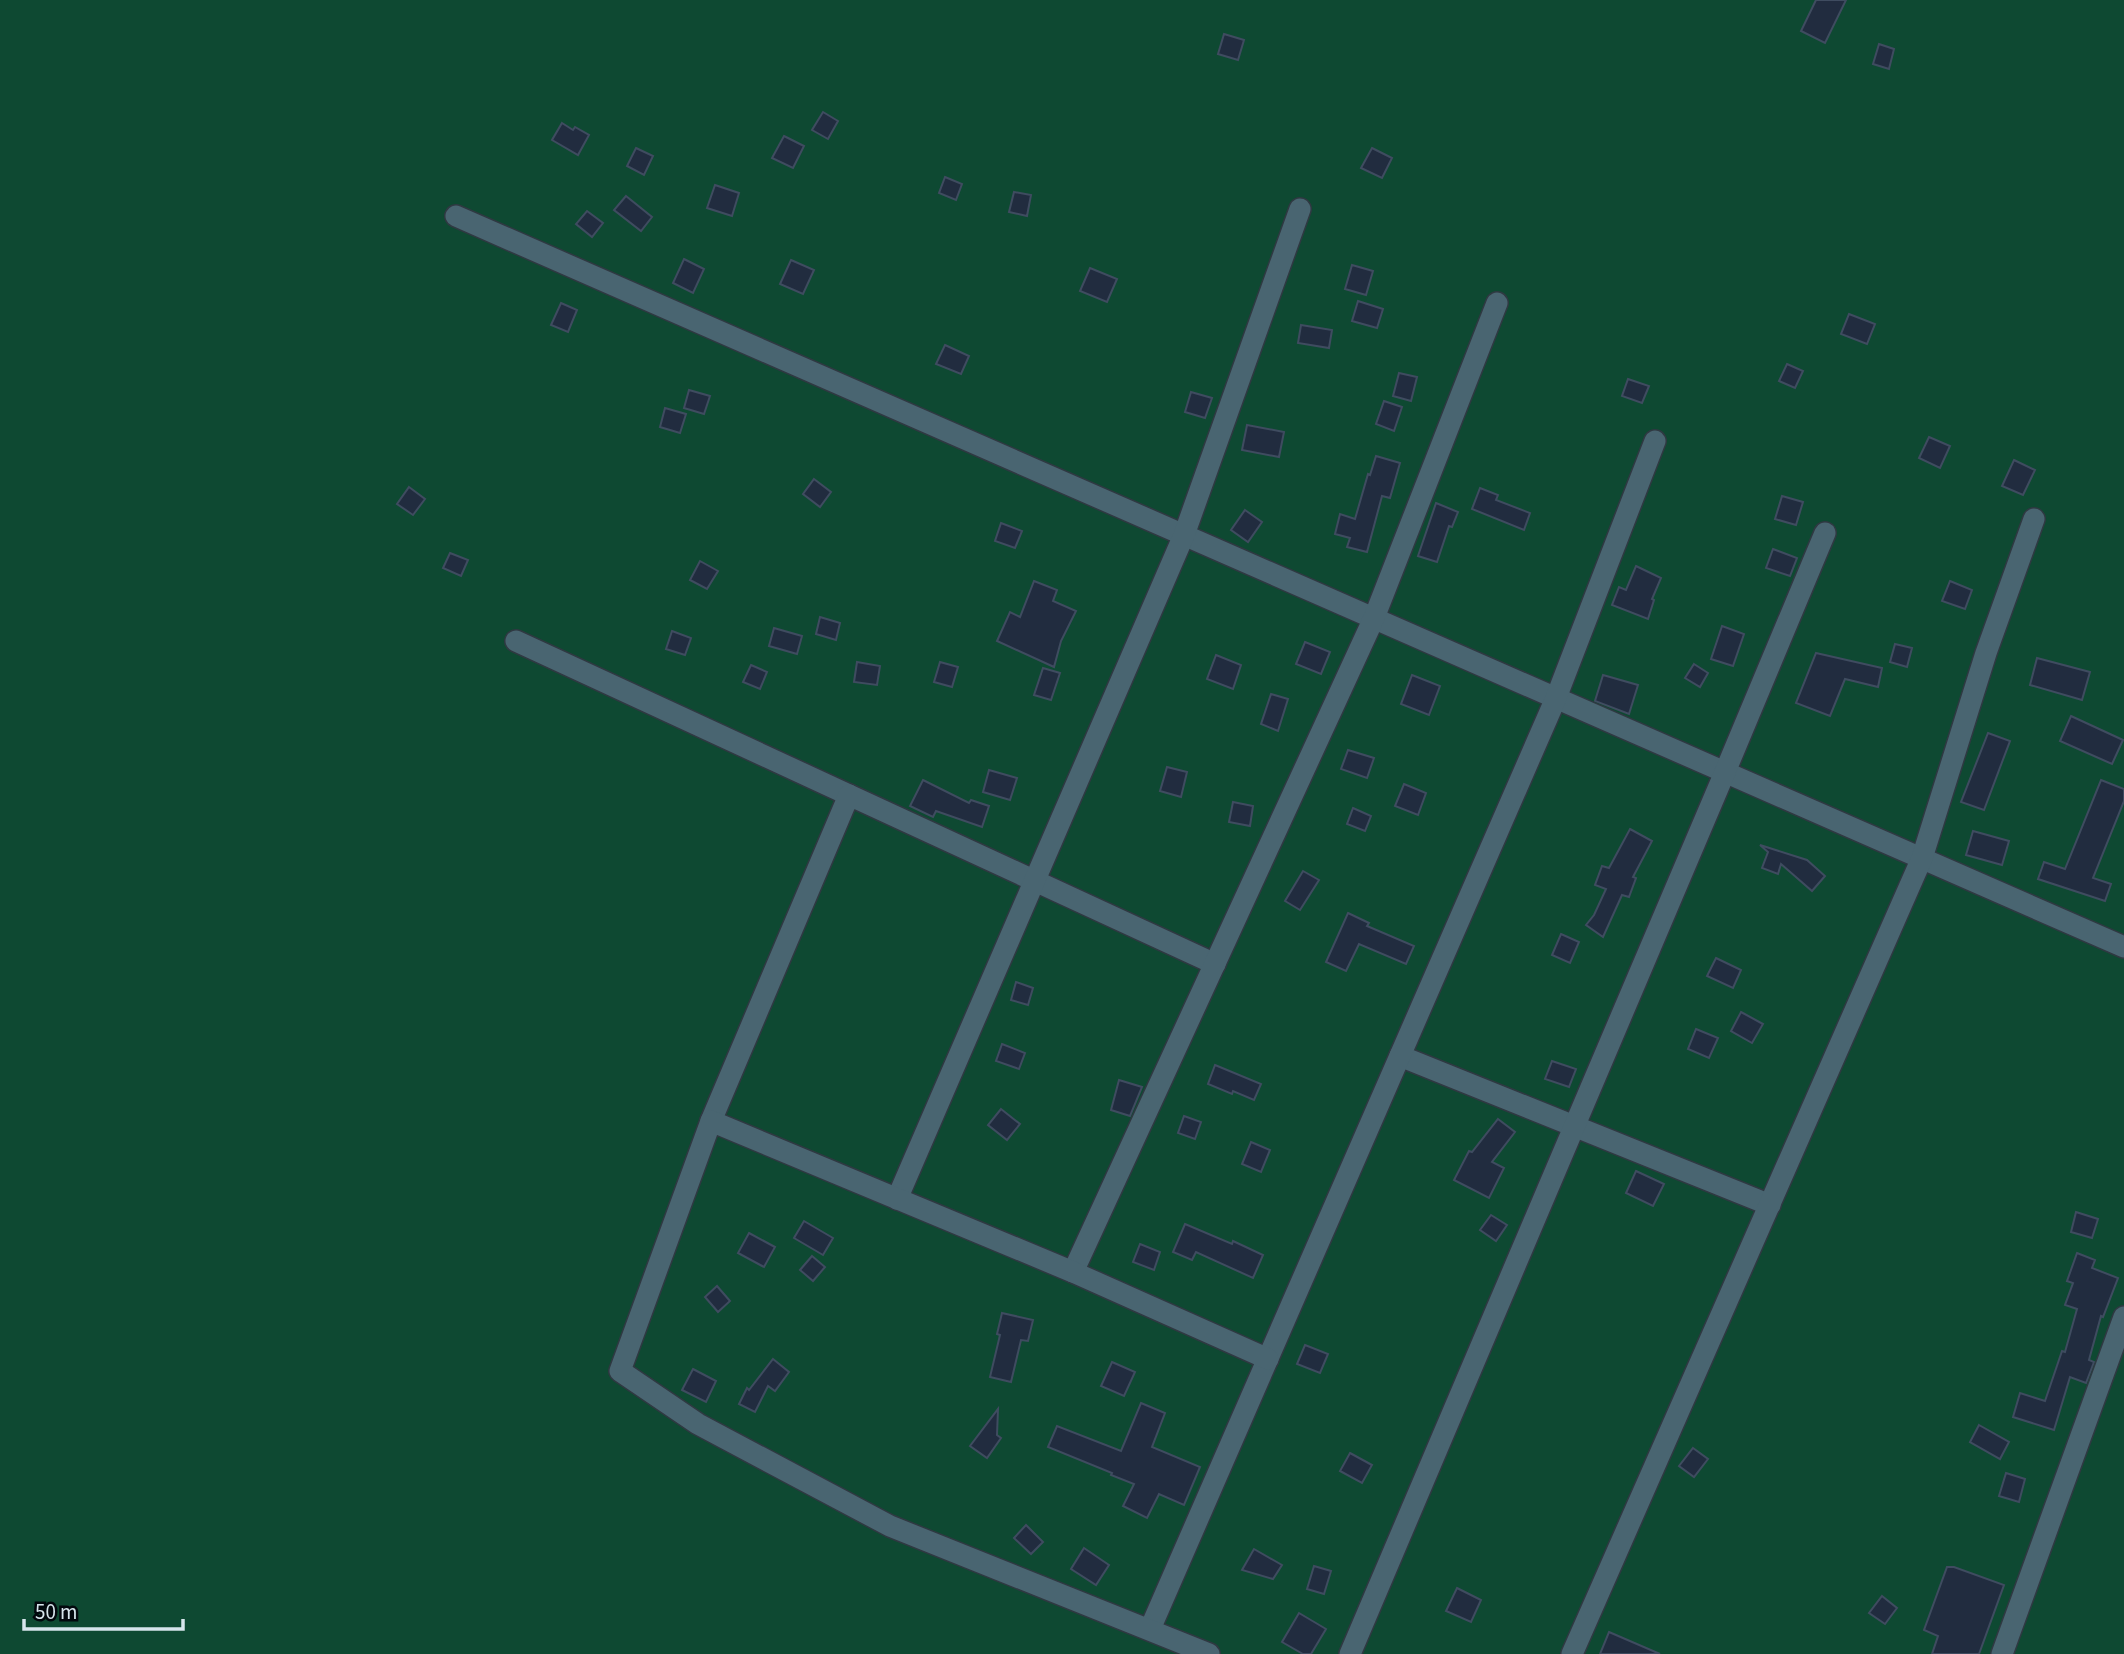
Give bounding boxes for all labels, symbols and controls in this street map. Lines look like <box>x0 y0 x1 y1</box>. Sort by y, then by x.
scale bar <box>24 1588 184 1632</box>
text: 50 m <box>35 1597 77 1627</box>

